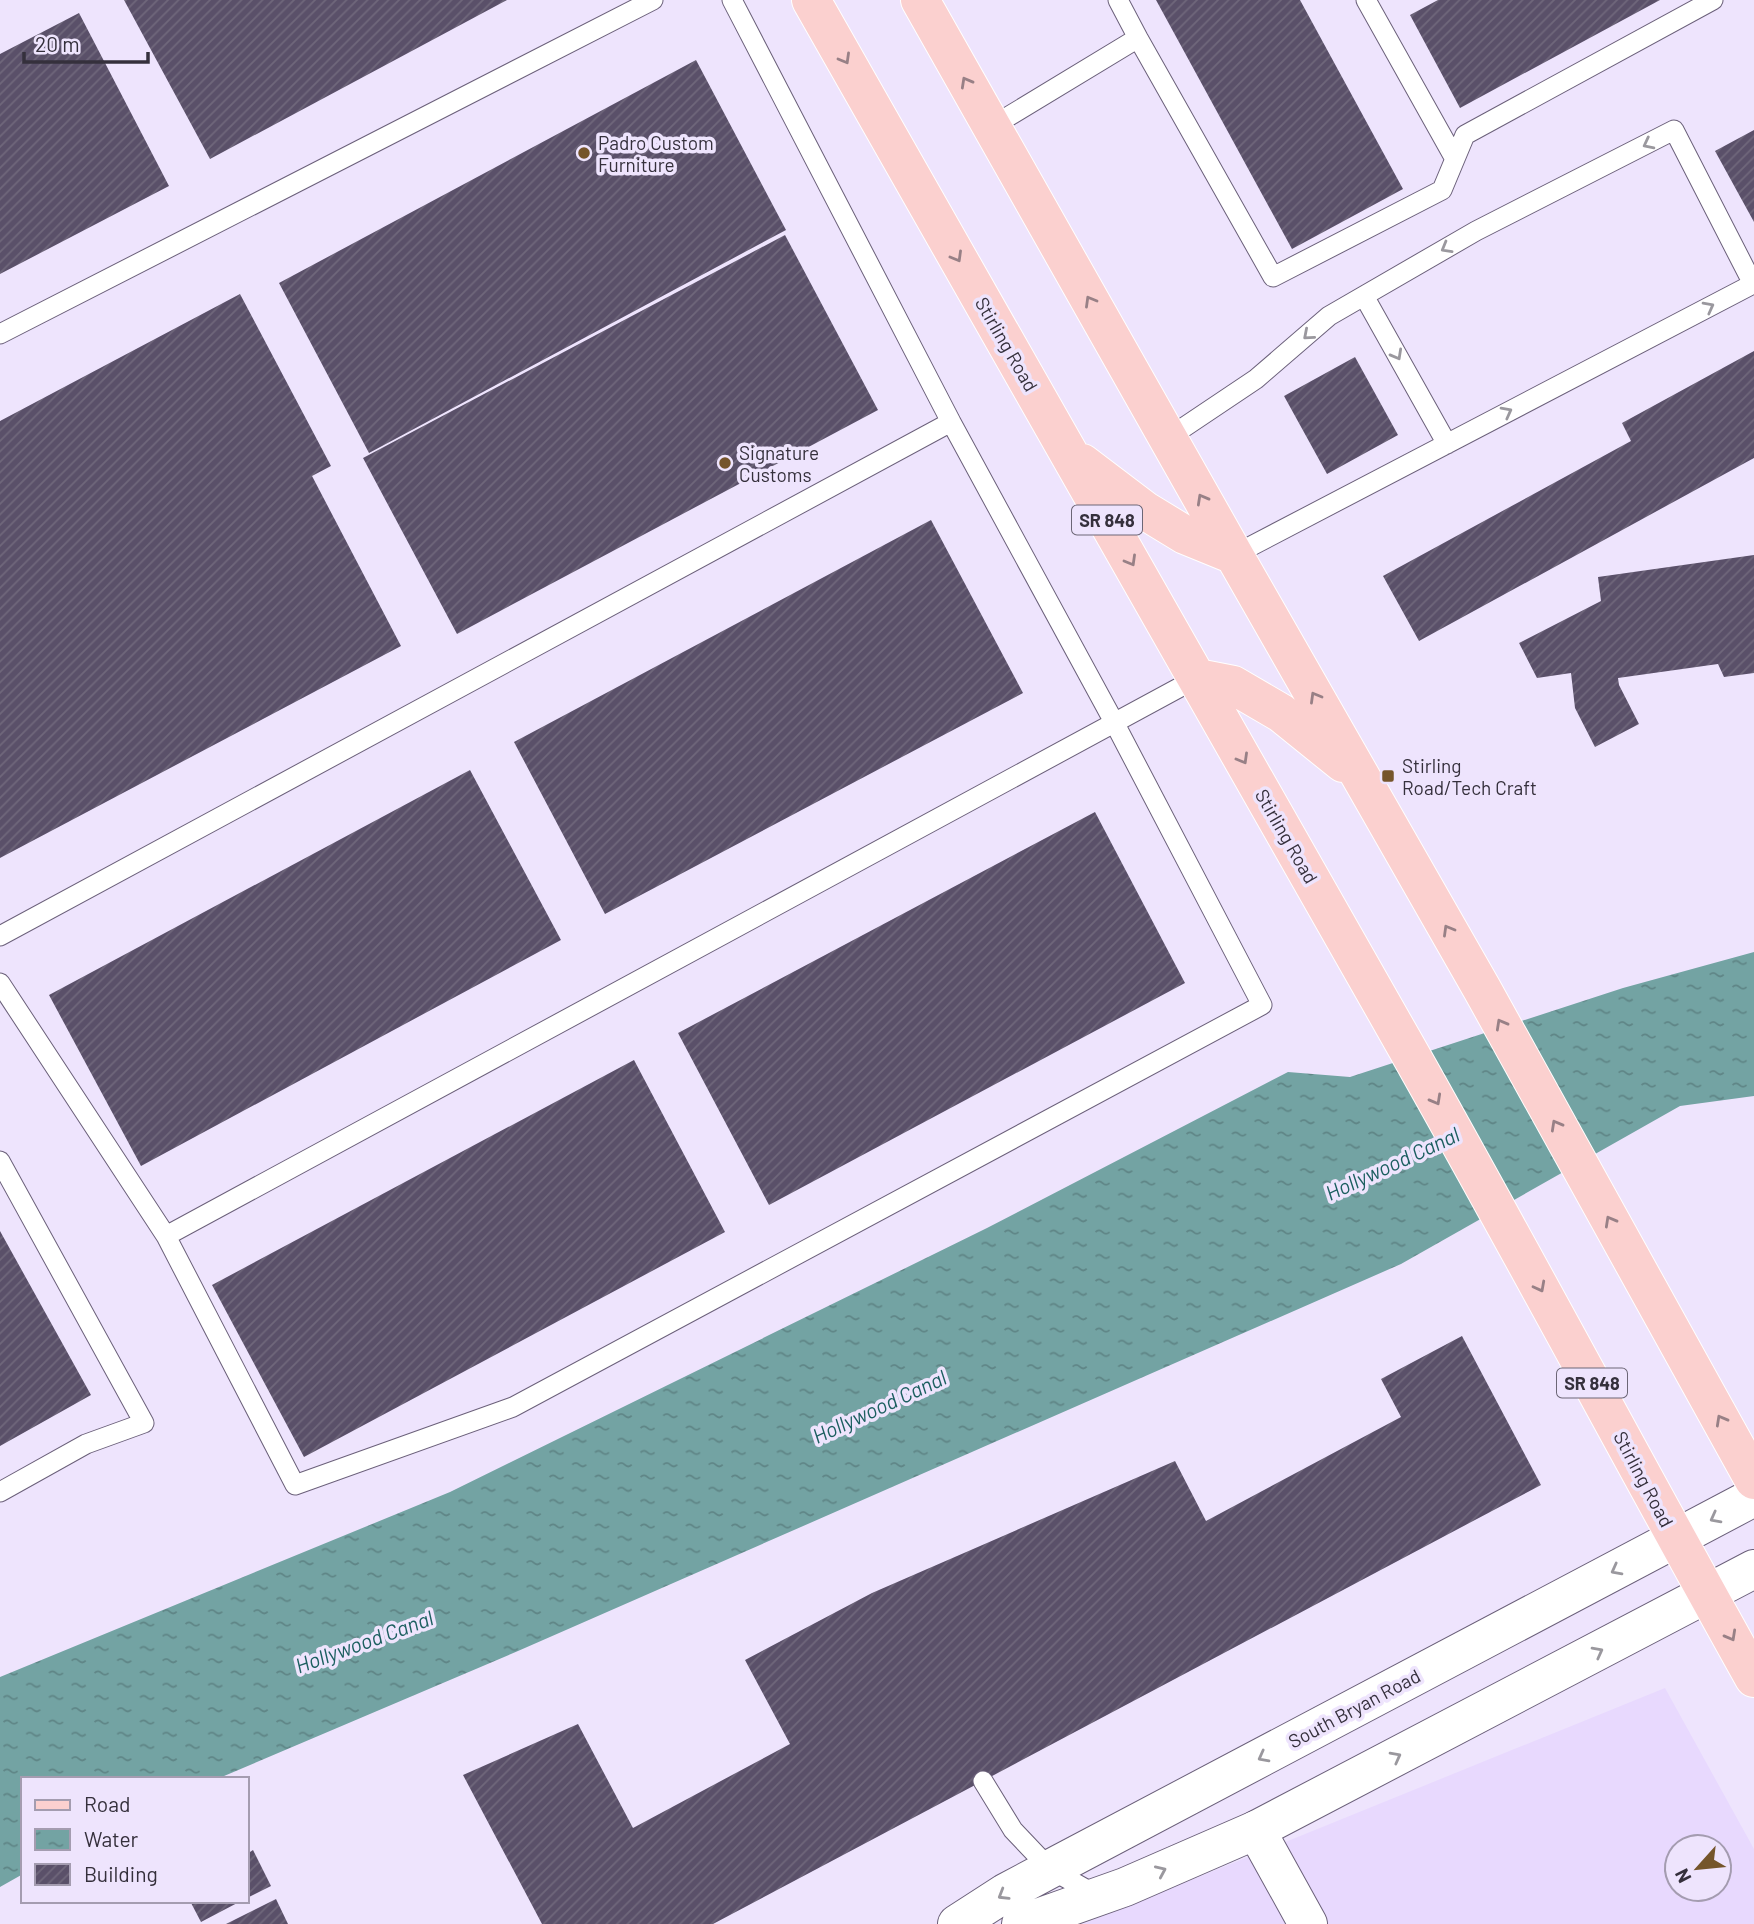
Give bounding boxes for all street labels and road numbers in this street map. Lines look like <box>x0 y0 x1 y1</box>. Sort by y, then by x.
street label: Stirling Road <box>971 293 1043 395</box>
road number: SR 848 <box>1072 506 1142 534</box>
street label: Stirling Road <box>1251 785 1323 887</box>
road number: SR 848 <box>1557 1368 1627 1398</box>
street label: Stirling Road <box>1609 1427 1679 1531</box>
street label: South Bryan Road <box>1284 1664 1424 1752</box>

